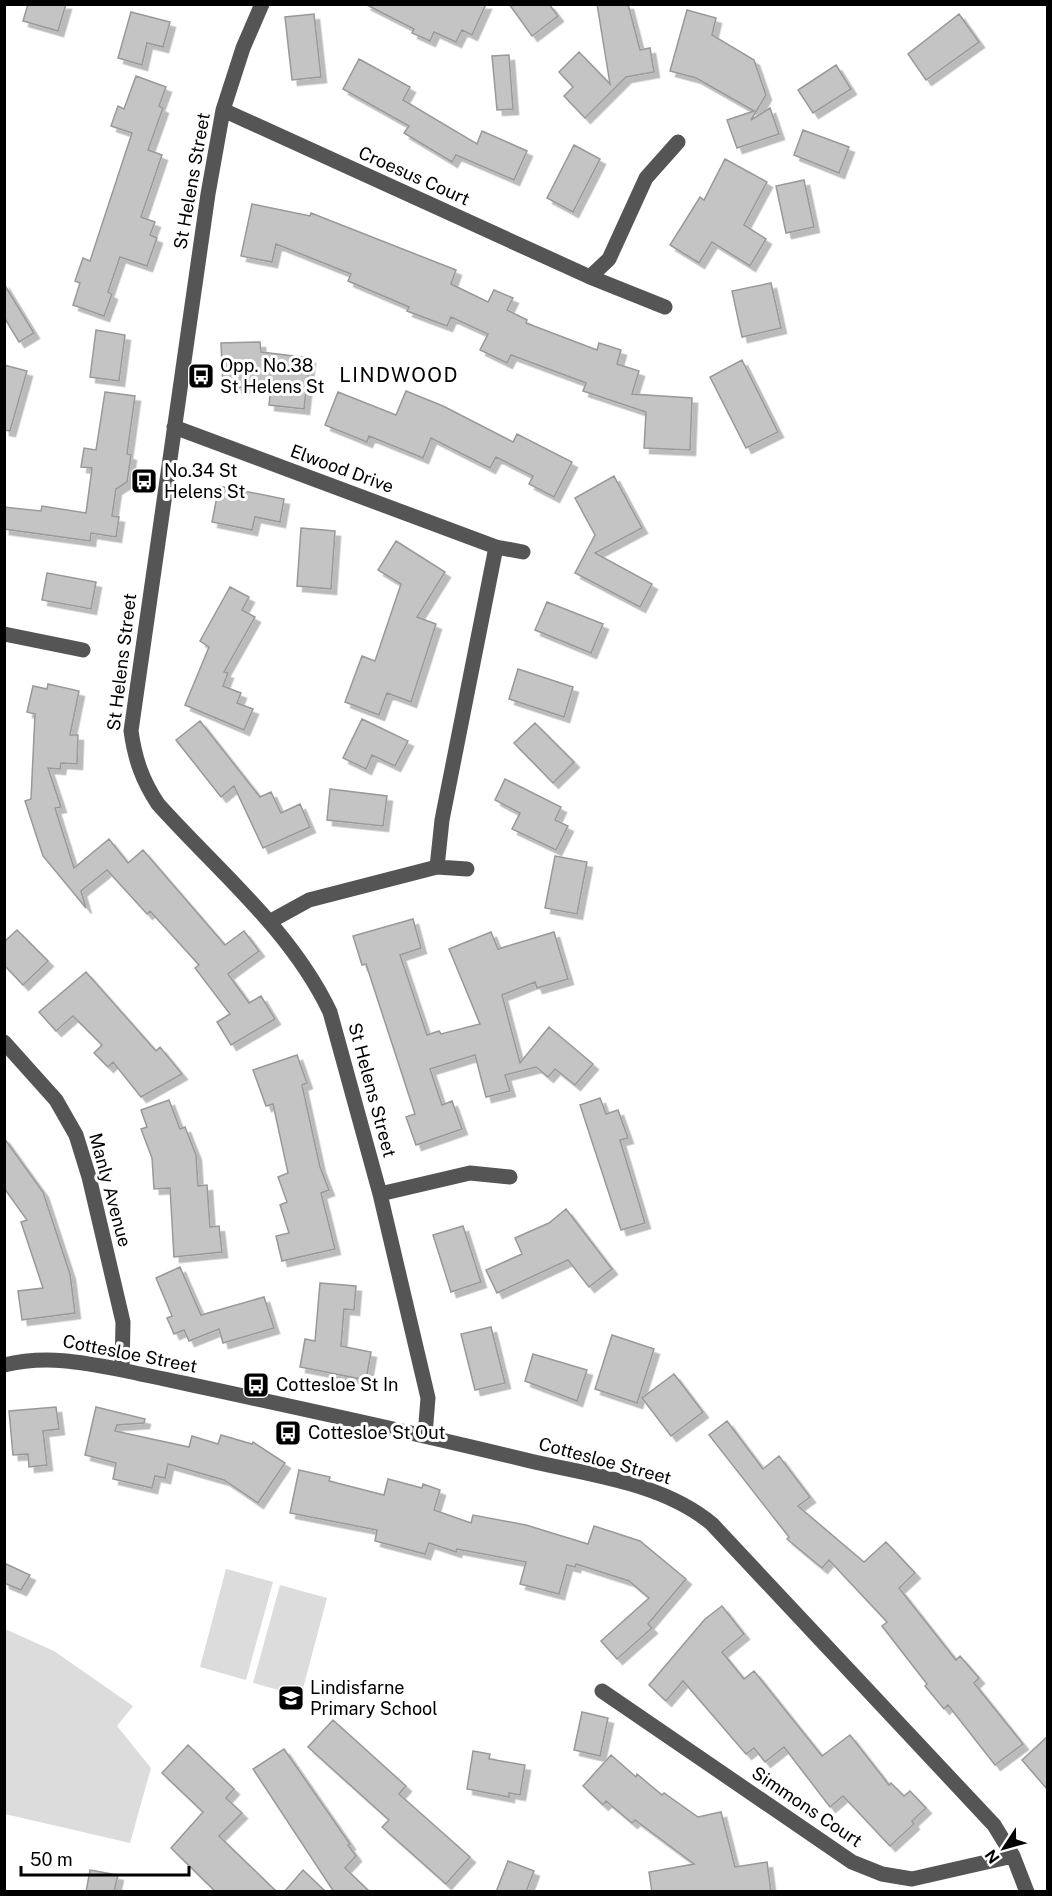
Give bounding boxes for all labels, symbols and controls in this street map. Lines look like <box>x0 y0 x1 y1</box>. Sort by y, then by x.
street label: St Helens Street <box>169 111 214 251</box>
street label: Croesus Court <box>355 142 473 209</box>
place label: Opp. No.38 St Helens St <box>220 355 325 397</box>
bus stop icon: Opp. No.38 St Helens St <box>186 361 216 391</box>
district label: LINDWOOD <box>339 363 459 387</box>
street label: Elwood Drive <box>288 440 397 497</box>
place label: No.34 St Helens St <box>164 460 245 502</box>
bus stop icon: No.34 St Helens St <box>129 466 159 496</box>
street label: St Helens Street <box>103 592 140 732</box>
street label: St Helens Street <box>344 1020 401 1159</box>
street label: Manly Avenue <box>85 1131 136 1249</box>
street label: Cottesloe Street <box>61 1330 199 1377</box>
bus stop icon: Cottesloe St In <box>241 1370 271 1400</box>
place label: Cottesloe St In <box>276 1374 398 1395</box>
bus stop icon: Cottesloe St Out <box>273 1418 303 1448</box>
place label: Cottesloe St Out <box>308 1422 446 1443</box>
street label: Cottesloe Street <box>537 1433 674 1488</box>
place label: Lindisfarne Primary School <box>310 1677 438 1719</box>
school or university icon: Lindisfarne Primary School <box>276 1683 306 1713</box>
street label: Simmons Court <box>748 1762 866 1851</box>
north arrow <box>974 1818 1034 1878</box>
scale bar <box>21 1839 189 1877</box>
text: N <box>981 1846 1004 1867</box>
text: 50 m <box>30 1849 73 1870</box>

